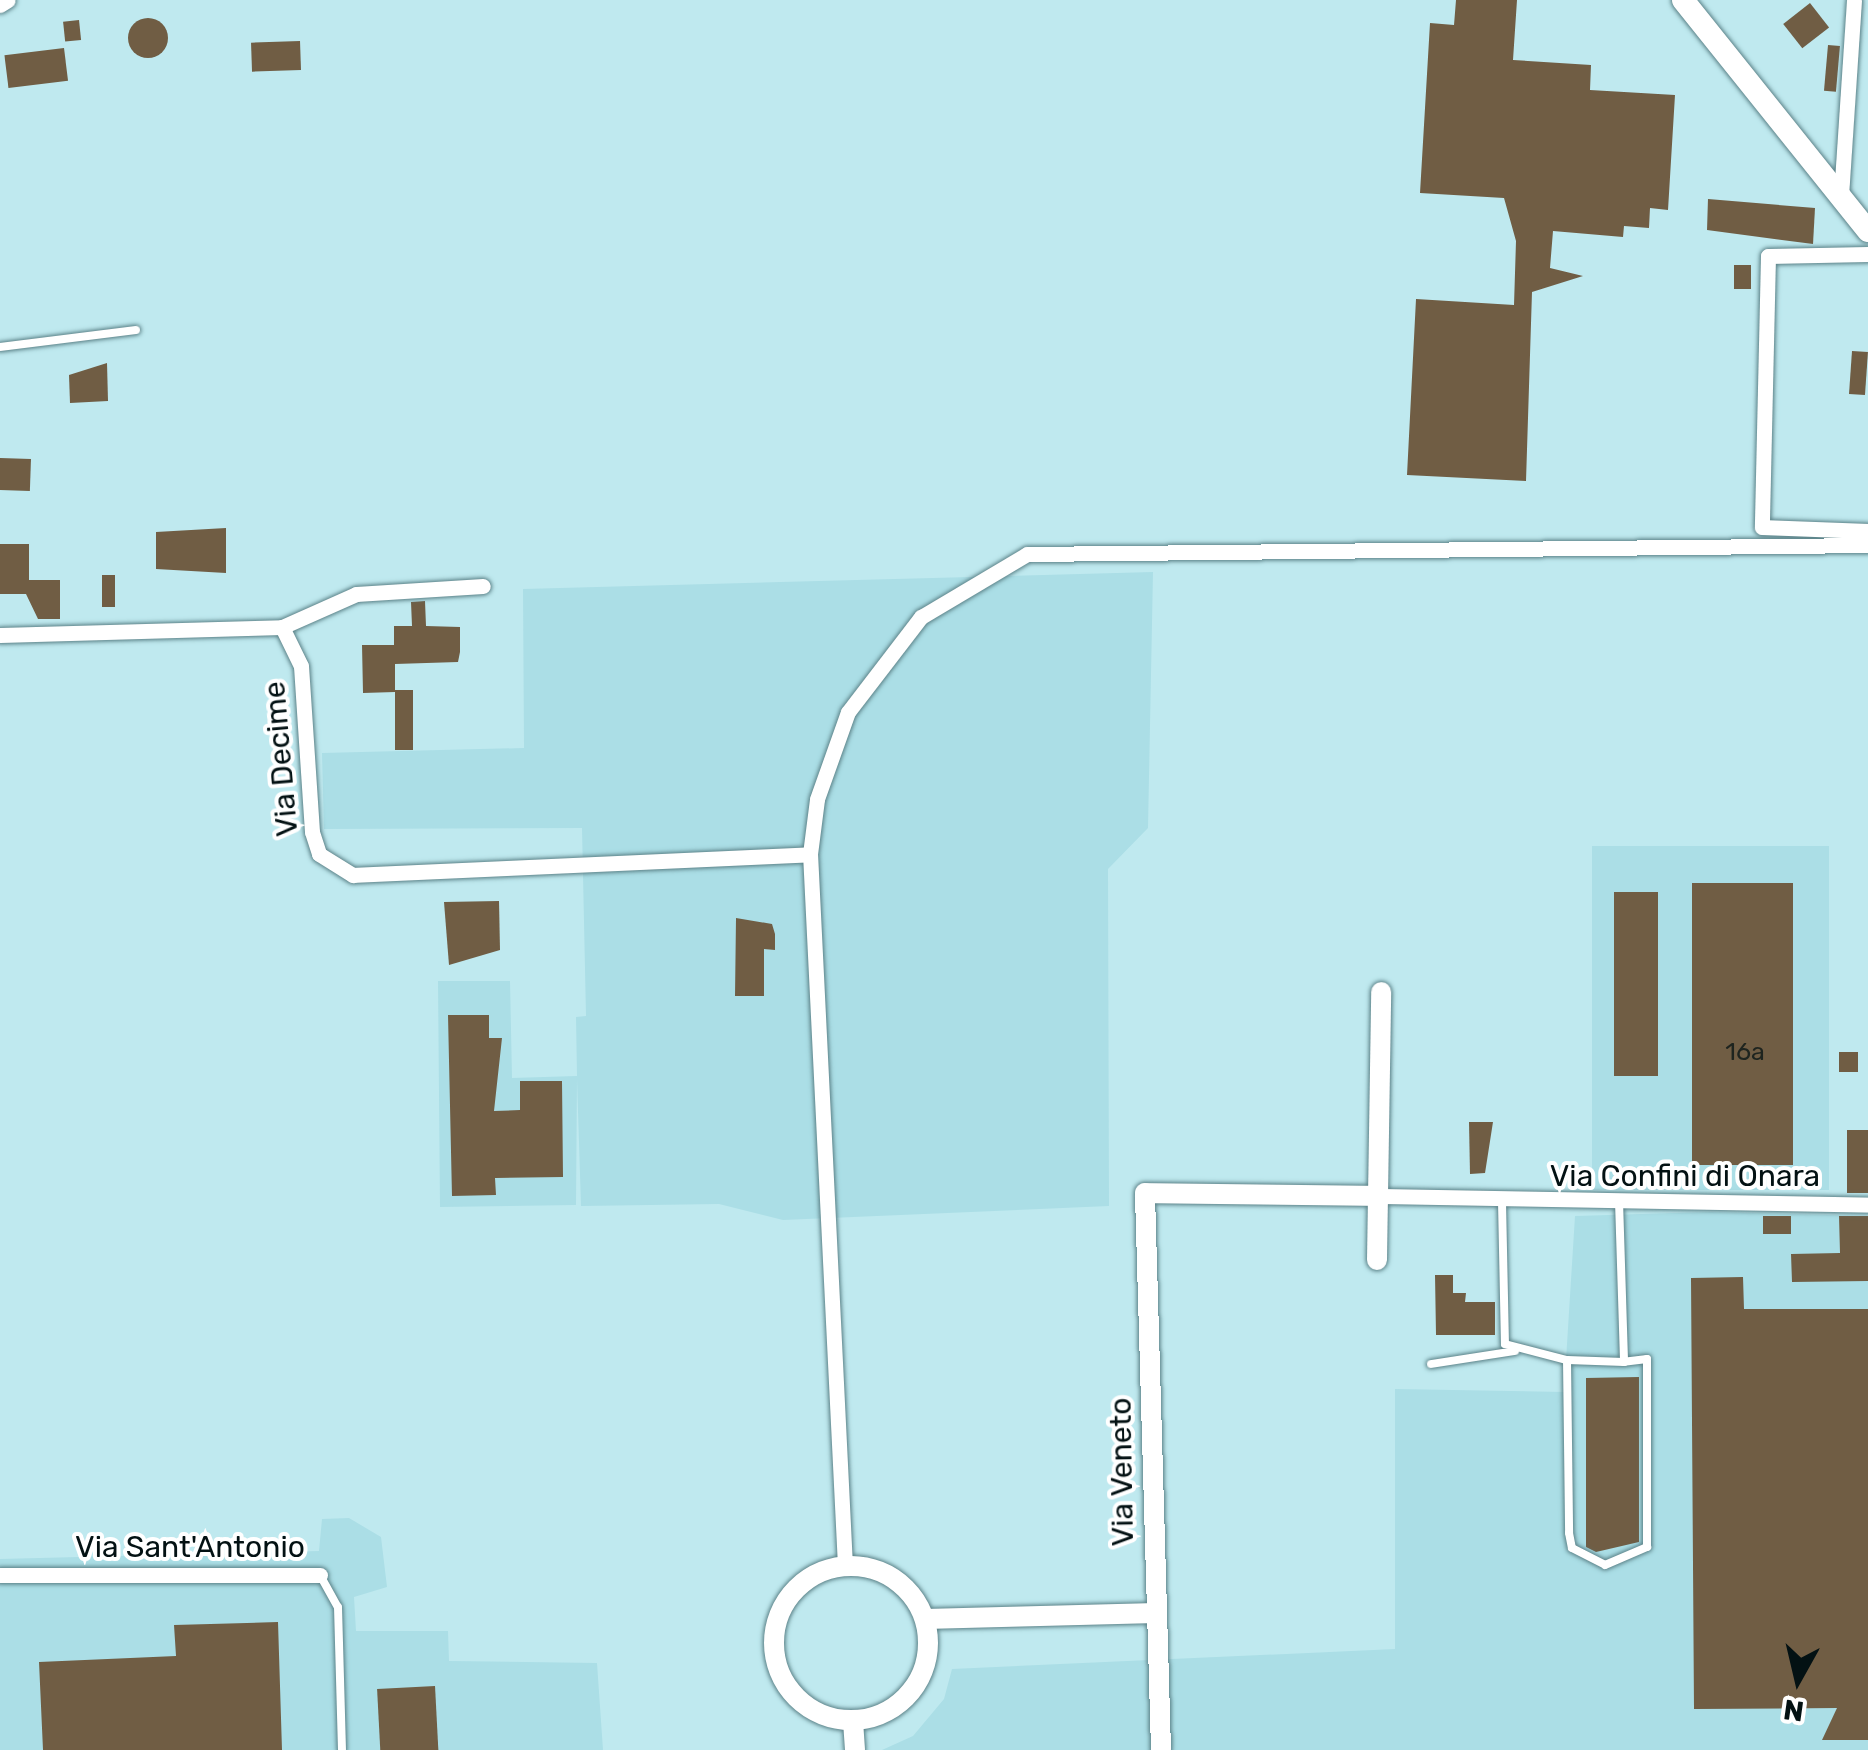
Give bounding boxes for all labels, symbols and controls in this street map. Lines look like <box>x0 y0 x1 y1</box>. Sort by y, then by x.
street label: Via Decime <box>256 680 306 838</box>
house number: 16a <box>1725 1037 1765 1067</box>
street label: Via Confini di Onara <box>1550 1158 1820 1194</box>
street label: Via Veneto <box>1103 1397 1141 1547</box>
street label: Via Sant'Antonio <box>75 1529 305 1565</box>
north arrow <box>1748 1630 1848 1730</box>
text: N <box>1781 1692 1806 1728</box>

